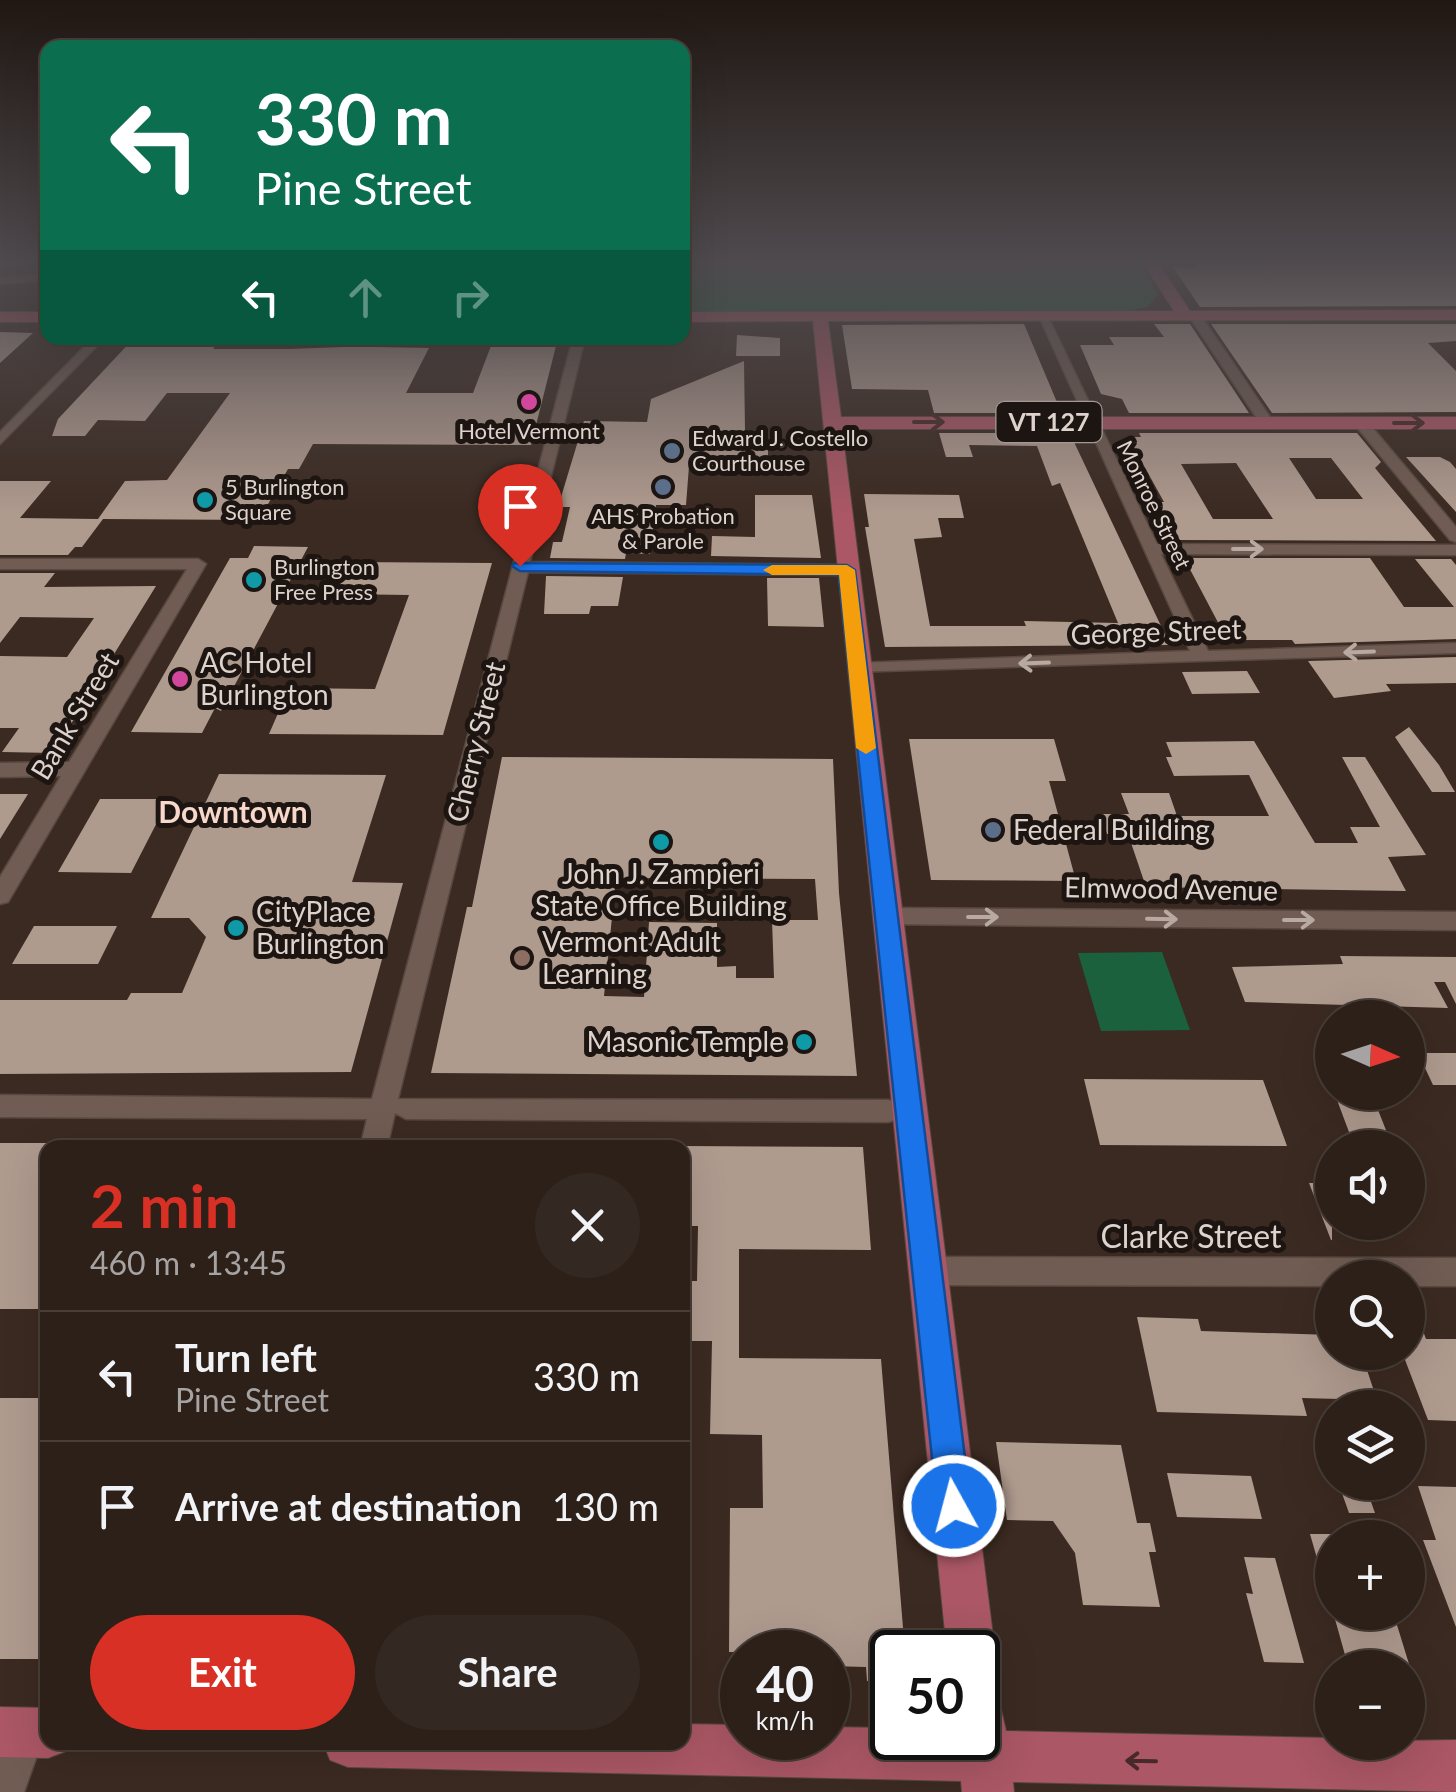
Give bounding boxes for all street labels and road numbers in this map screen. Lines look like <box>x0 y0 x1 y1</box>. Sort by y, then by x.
road number: VT 127 <box>996 402 1102 442</box>
street label: Monroe Street <box>1112 436 1197 574</box>
street label: George Street <box>1070 611 1242 651</box>
street label: Bank Street <box>23 646 125 785</box>
street label: Cherry Street <box>439 658 511 826</box>
street label: Elmwood Avenue <box>1064 869 1278 907</box>
street label: Clarke Street <box>1100 1216 1282 1255</box>

